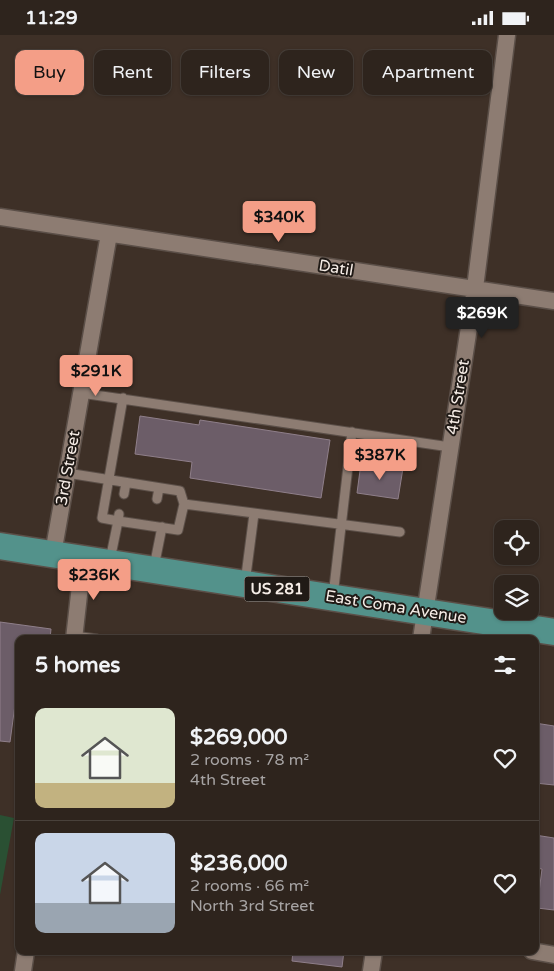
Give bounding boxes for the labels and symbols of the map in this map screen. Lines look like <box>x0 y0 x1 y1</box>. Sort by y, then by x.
pin: $340K <box>244 201 314 243</box>
street label: Datil <box>317 255 355 281</box>
pin: $269K <box>447 297 517 339</box>
pin: $291K <box>61 355 131 397</box>
street label: 4th Street <box>442 358 474 436</box>
street label: 3rd Street <box>52 429 84 507</box>
pin: $387K <box>345 439 415 481</box>
pin: $236K <box>59 559 129 601</box>
road number: US 281 <box>244 577 310 601</box>
street label: East Coma Avenue <box>324 586 468 628</box>

